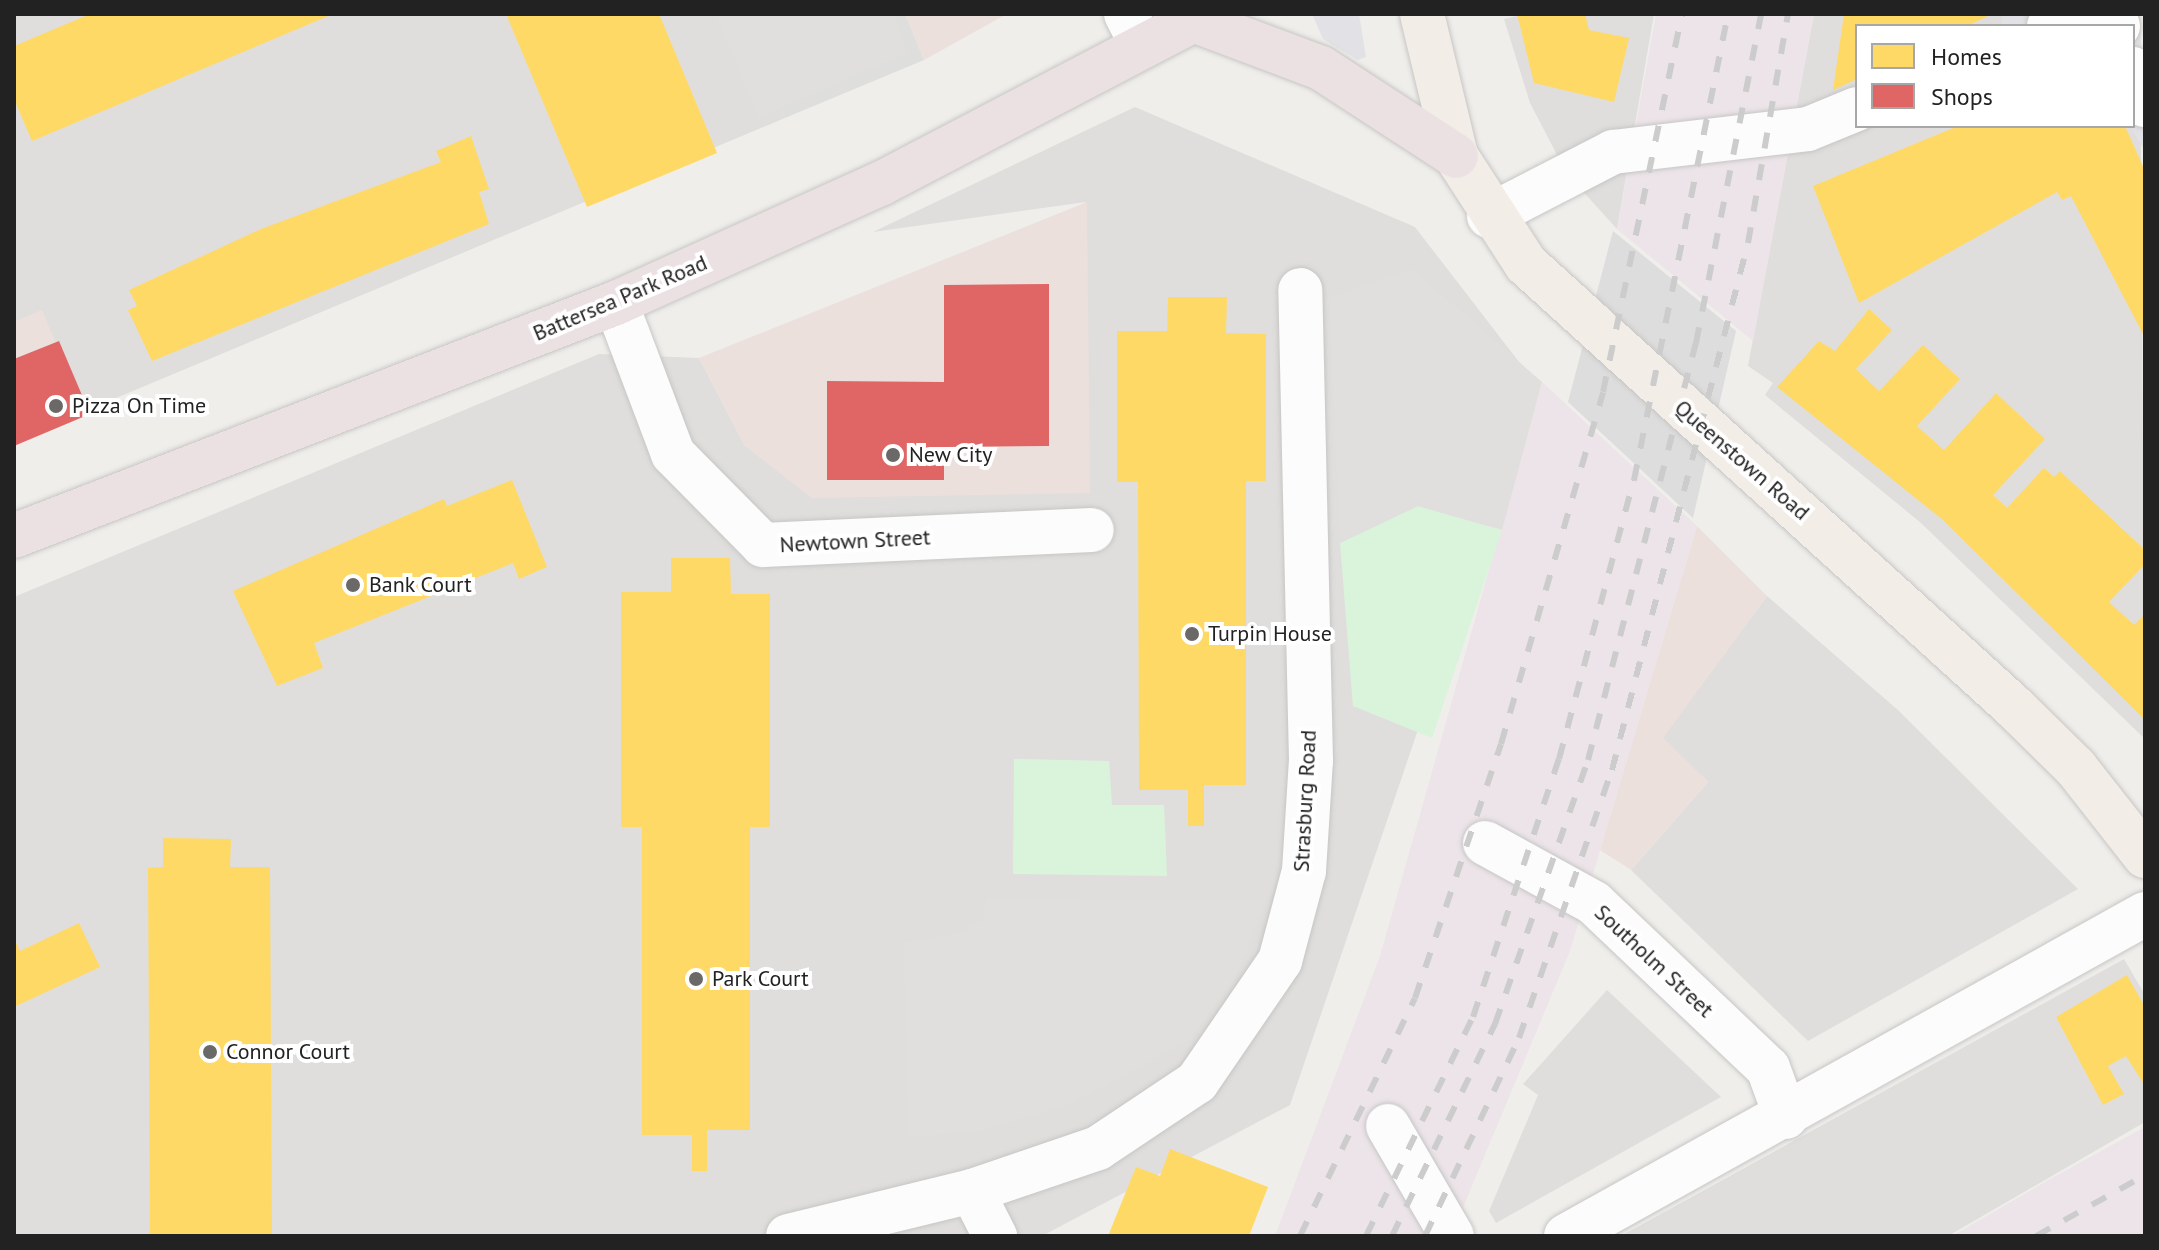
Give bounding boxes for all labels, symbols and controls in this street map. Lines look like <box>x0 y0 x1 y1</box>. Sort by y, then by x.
legend <box>1855 24 2135 128</box>
text: Homes <box>1931 41 2002 72</box>
text: Shops <box>1931 81 1993 112</box>
street label: Battersea Park Road <box>529 249 711 347</box>
place label: Pizza On Time <box>72 393 207 419</box>
street label: Queenstown Road <box>1669 394 1815 526</box>
marker: Pizza On Time <box>47 397 65 415</box>
place label: New City <box>909 442 993 468</box>
marker: New City <box>884 446 902 464</box>
street label: Newtown Street <box>779 524 931 558</box>
place label: Bank Court <box>369 572 472 598</box>
marker: Bank Court <box>344 576 362 594</box>
place label: Turpin House <box>1208 621 1332 647</box>
marker: Turpin House <box>1183 625 1201 643</box>
street label: Strasburg Road <box>1288 729 1322 873</box>
street label: Southolm Street <box>1589 899 1719 1023</box>
place label: Park Court <box>712 966 809 992</box>
marker: Park Court <box>687 970 705 988</box>
place label: Connor Court <box>226 1039 350 1065</box>
marker: Connor Court <box>201 1043 219 1061</box>

